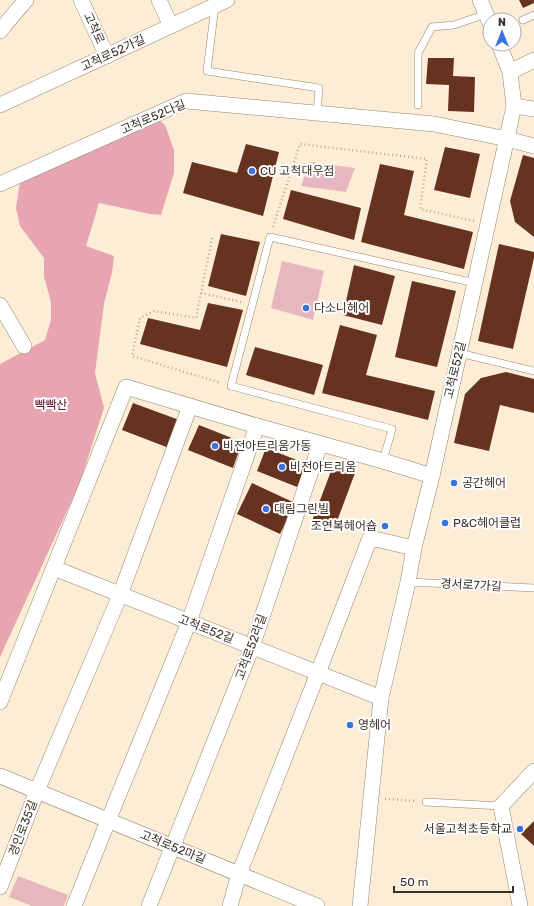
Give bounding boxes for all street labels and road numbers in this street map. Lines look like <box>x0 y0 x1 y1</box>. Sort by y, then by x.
street label: 고척로 <box>81 10 107 46</box>
street label: 고척로52가길 <box>79 32 147 74</box>
street label: 고척로52다길 <box>118 97 188 137</box>
street label: 고척로52길 <box>442 340 468 400</box>
street label: 경서로7가길 <box>440 576 502 594</box>
street label: 고척로52길 <box>176 612 236 646</box>
street label: 고척로52라길 <box>233 612 269 682</box>
street label: 경인로35길 <box>6 798 40 858</box>
street label: 고척로52마길 <box>138 828 208 866</box>

